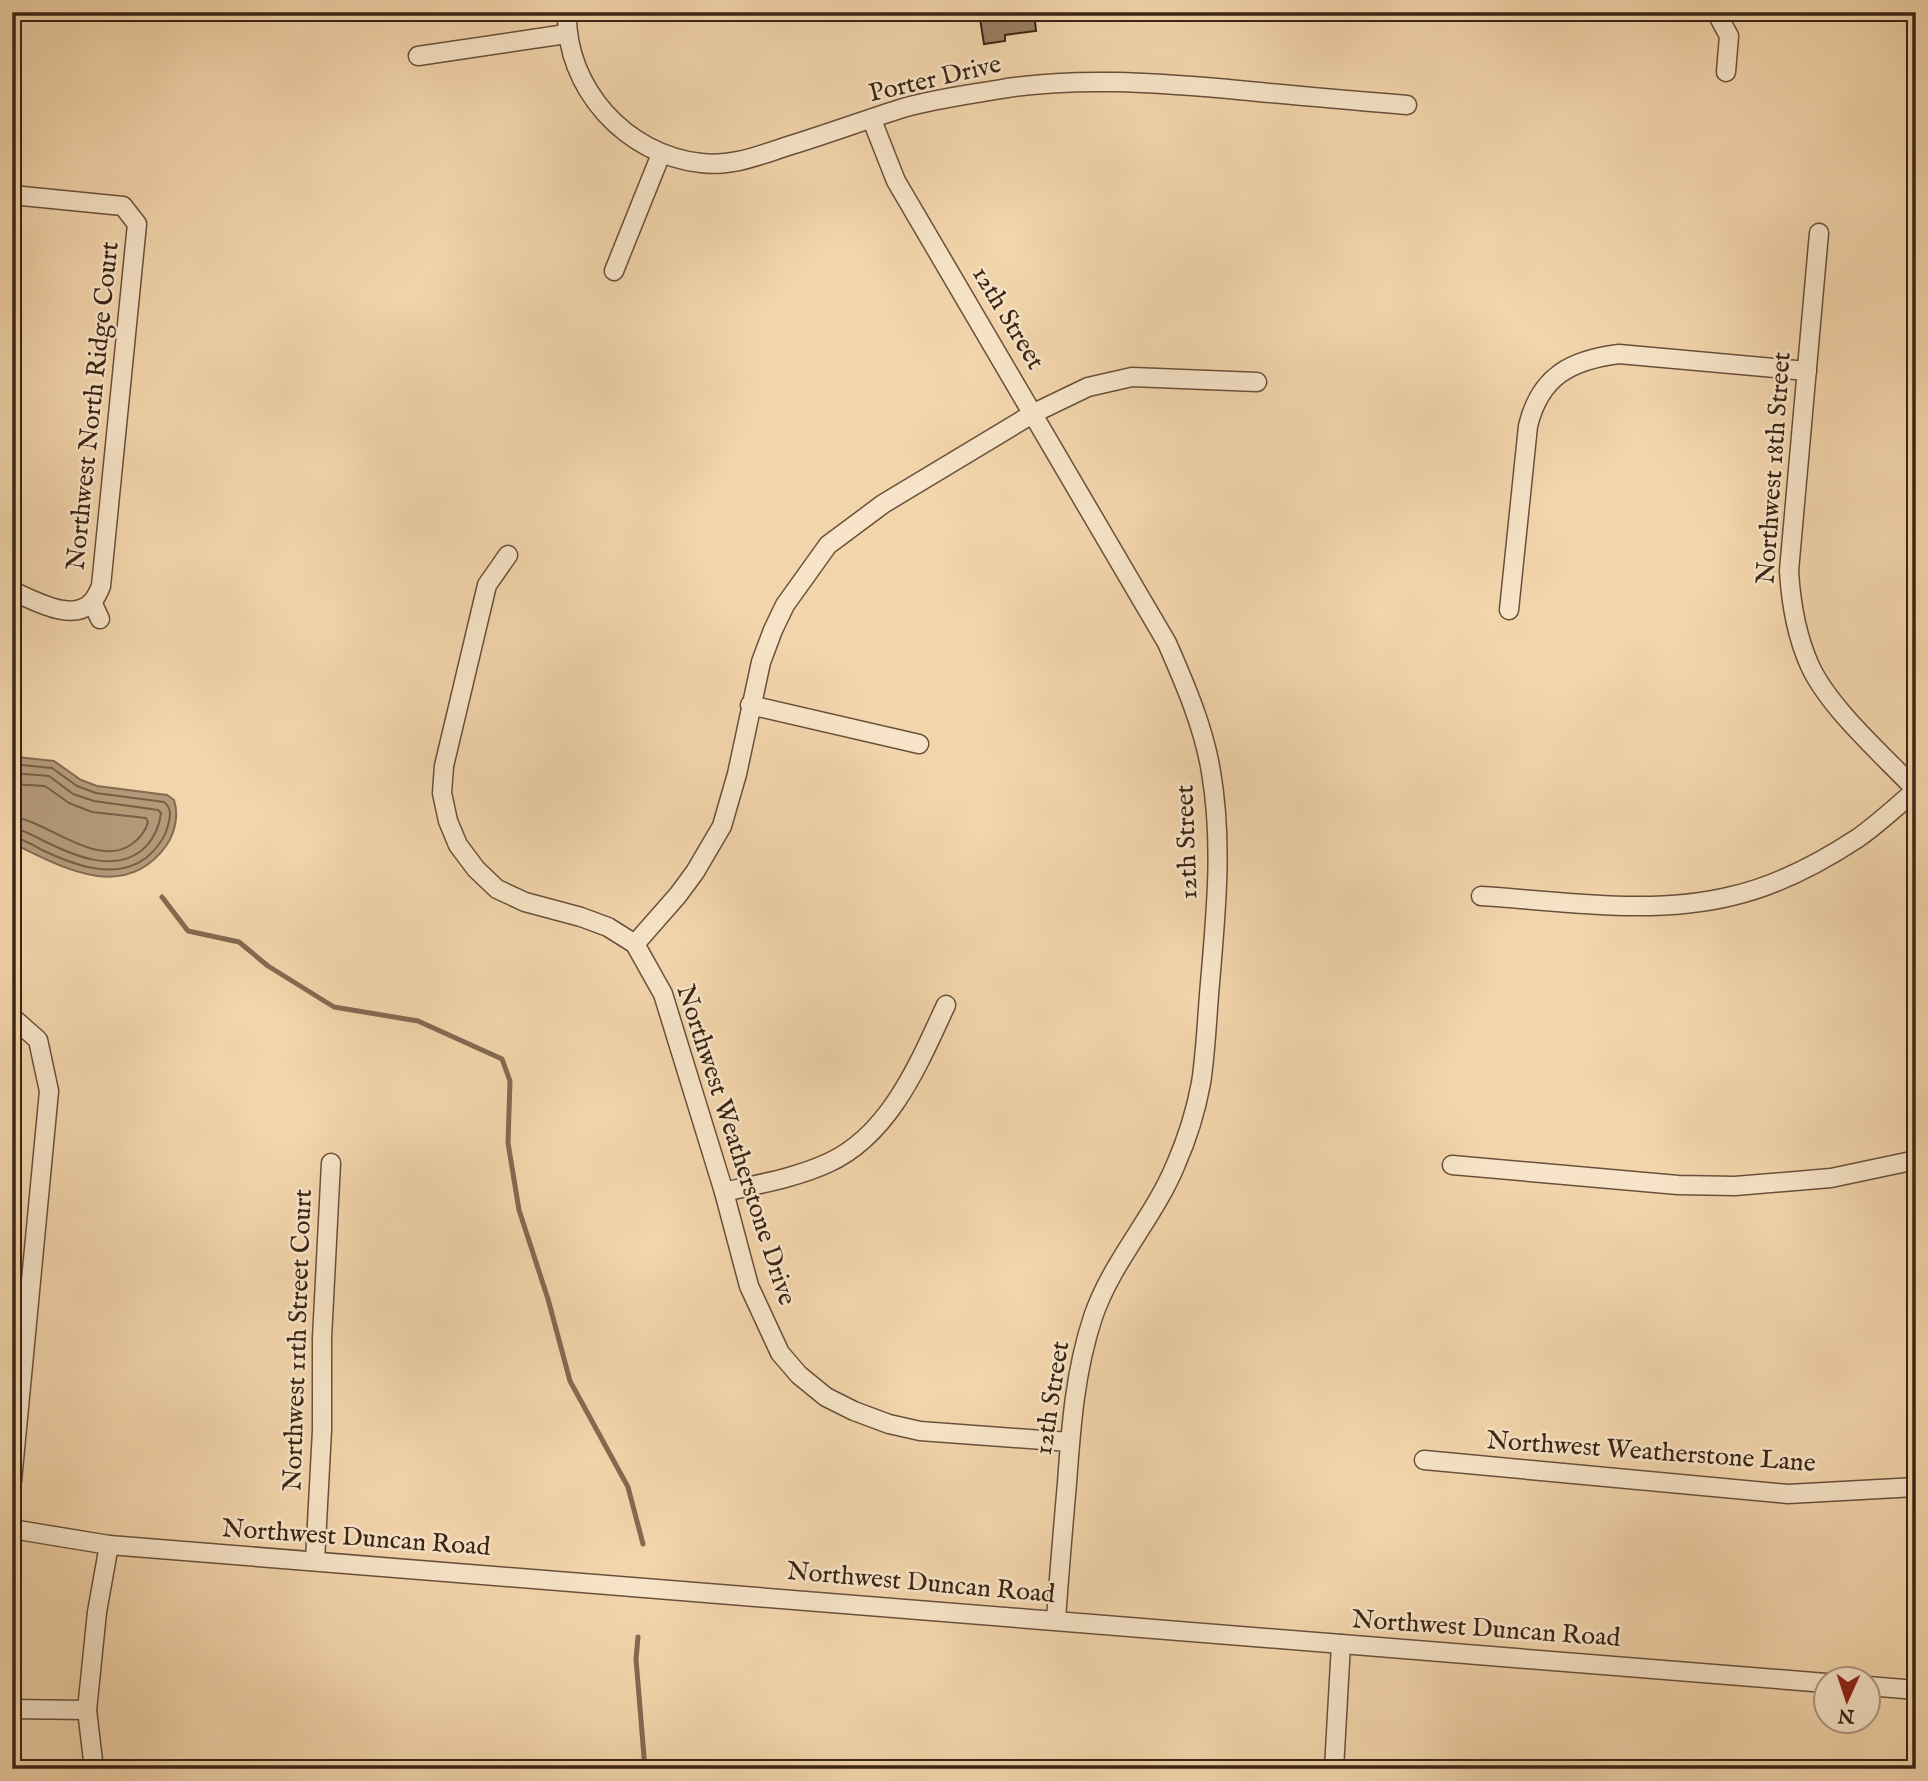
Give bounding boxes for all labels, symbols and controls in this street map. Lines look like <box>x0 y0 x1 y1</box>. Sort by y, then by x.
street label: Porter Drive <box>866 48 1004 110</box>
street label: Northwest North Ridge Court <box>59 240 127 572</box>
street label: 12th Street <box>964 260 1052 376</box>
street label: Northwest 18th Street <box>1749 350 1799 585</box>
street label: 12th Street <box>1169 784 1205 900</box>
street label: Northwest Weatherstone Drive <box>669 981 803 1309</box>
street label: Northwest 11th Street Court <box>276 1188 320 1492</box>
street label: 12th Street <box>1027 1339 1077 1457</box>
street label: Northwest Weatherstone Lane <box>1485 1424 1817 1480</box>
street label: Northwest Duncan Road <box>221 1512 492 1564</box>
street label: Northwest Duncan Road <box>786 1555 1057 1611</box>
street label: Northwest Duncan Road <box>1351 1603 1622 1655</box>
north arrow <box>1812 1666 1882 1736</box>
text: N <box>1837 1703 1856 1727</box>

